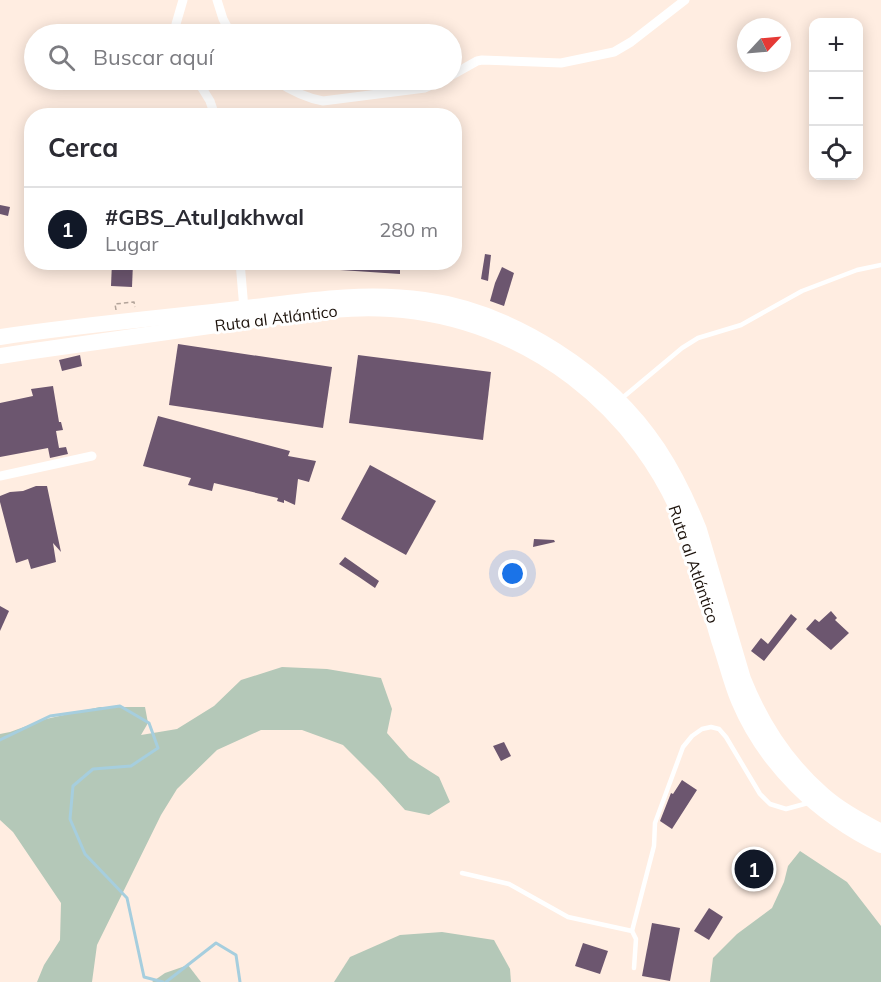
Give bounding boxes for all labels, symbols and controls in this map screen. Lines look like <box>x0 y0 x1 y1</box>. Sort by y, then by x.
north arrow <box>737 18 791 72</box>
map controls <box>809 18 863 180</box>
button: + <box>809 18 863 72</box>
search box <box>24 24 462 90</box>
icon: search <box>45 41 78 74</box>
text: Buscar aquí <box>93 43 214 71</box>
button: − <box>809 72 863 126</box>
button: locate <box>809 126 863 180</box>
text: Cerca <box>48 131 118 164</box>
text: #GBS_AtulJakhwal <box>105 203 304 231</box>
text: 1 <box>62 217 74 242</box>
text: 280 m <box>379 217 438 242</box>
text: Lugar <box>105 231 159 256</box>
street label: Ruta al Atlántico <box>213 301 339 335</box>
street label: Ruta al Atlántico <box>664 502 724 626</box>
your location <box>498 559 527 588</box>
pin: 1 <box>734 846 774 892</box>

